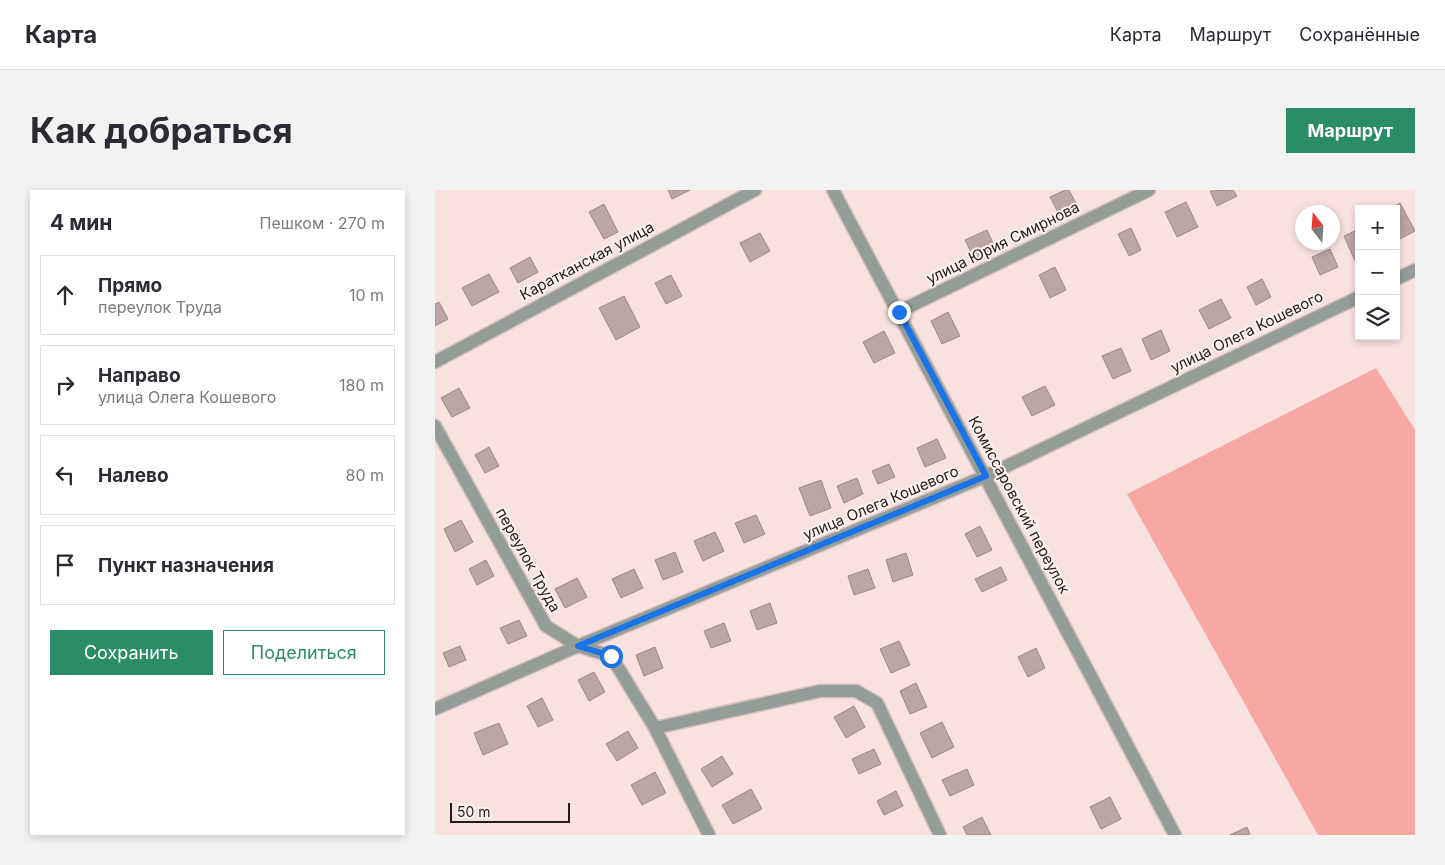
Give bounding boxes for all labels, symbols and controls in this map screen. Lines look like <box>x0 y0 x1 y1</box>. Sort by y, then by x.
text: Карта <box>25 20 97 49</box>
text: Карта <box>1110 24 1162 45</box>
text: Маршрут <box>1190 24 1271 45</box>
text: Сохранённые <box>1299 24 1420 45</box>
button: Маршрут <box>1286 108 1415 153</box>
text: Как добраться <box>30 109 293 151</box>
street label: улица Юрия Смирнова <box>923 197 1082 288</box>
north arrow <box>1295 205 1340 250</box>
map controls <box>1355 205 1400 340</box>
button: + <box>1355 205 1400 250</box>
text: 4 мин <box>50 210 112 235</box>
text: Пешком · 270 m <box>260 213 385 233</box>
street label: Каратканская улица <box>516 217 657 304</box>
button: − <box>1355 250 1400 295</box>
text: Прямо <box>98 274 162 297</box>
icon: ahead <box>51 281 79 309</box>
text: 10 m <box>349 285 384 305</box>
street label: улица Олега Кошевого <box>1167 286 1326 377</box>
button: layers <box>1355 295 1400 340</box>
text: переулок Труда <box>98 297 222 317</box>
route end <box>888 301 911 324</box>
text: Направо <box>98 364 181 387</box>
icon: right <box>51 371 79 399</box>
text: 180 m <box>339 375 384 395</box>
text: улица Олега Кошевого <box>98 387 276 407</box>
street label: Комиссаровский переулок <box>964 413 1074 597</box>
icon: left <box>51 461 79 489</box>
street label: улица Олега Кошевого <box>800 461 961 544</box>
text: Налево <box>98 464 169 487</box>
text: 80 m <box>345 465 384 485</box>
street label: переулок Труда <box>492 504 565 615</box>
icon: arrive <box>51 551 79 579</box>
text: Пункт назначения <box>98 554 274 577</box>
button: Сохранить <box>50 630 213 675</box>
button: Поделиться <box>223 630 385 675</box>
route start <box>600 645 623 668</box>
scale bar <box>450 800 570 823</box>
text: 50 m <box>457 803 491 820</box>

